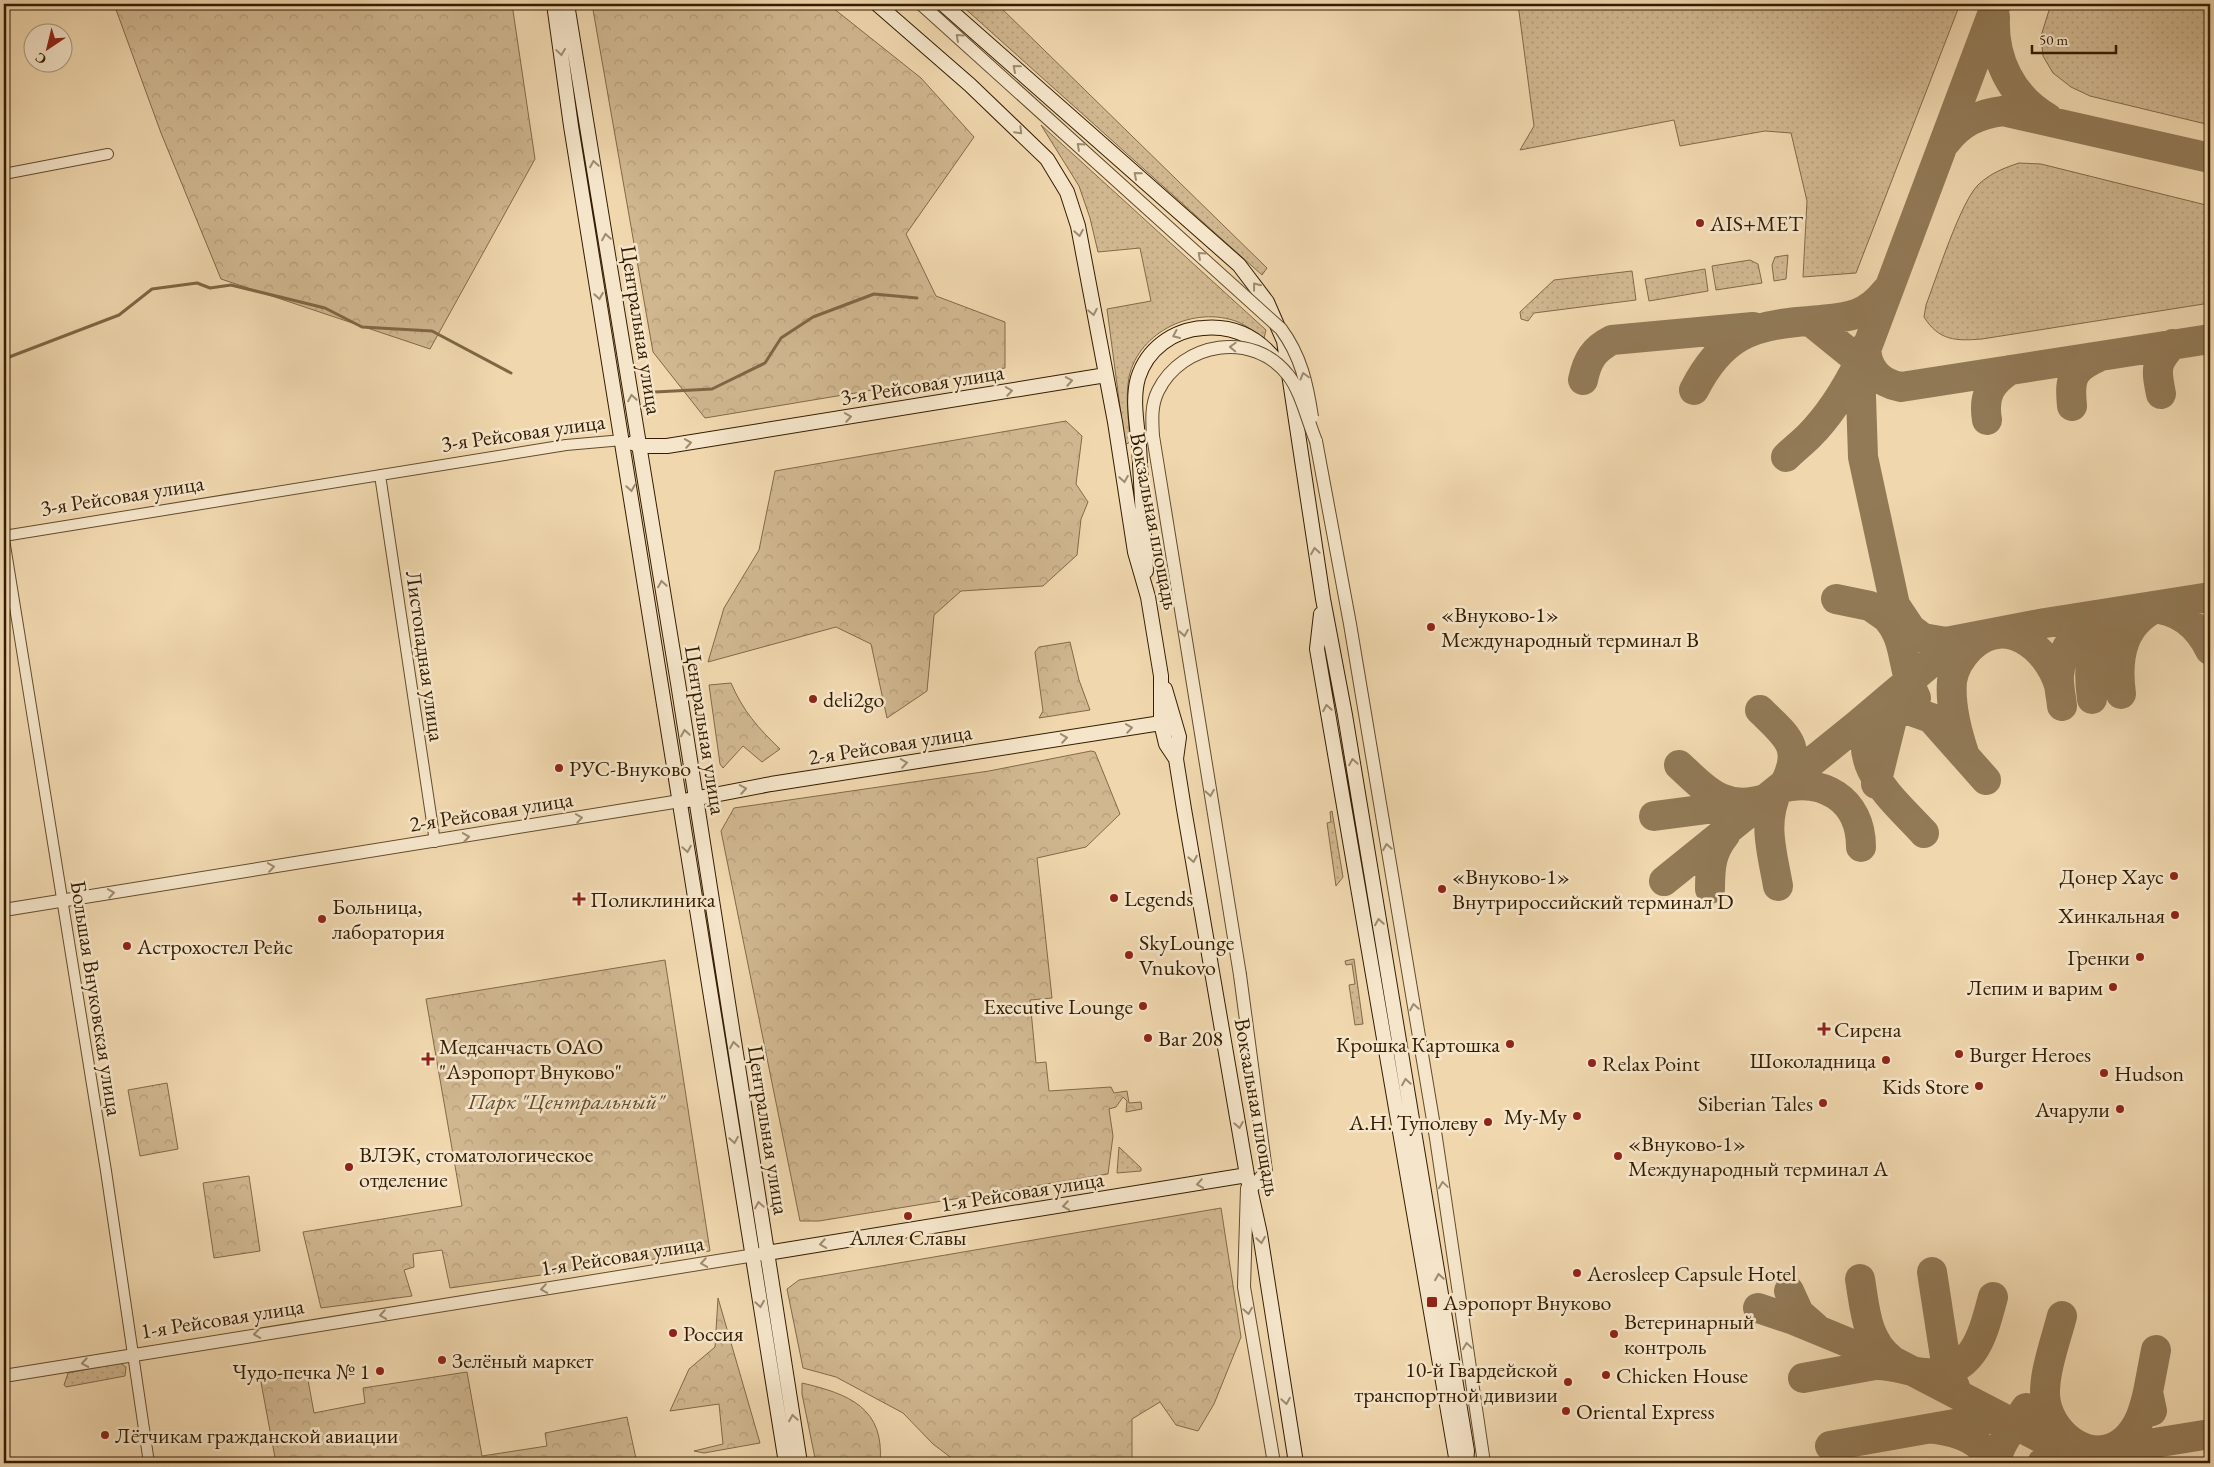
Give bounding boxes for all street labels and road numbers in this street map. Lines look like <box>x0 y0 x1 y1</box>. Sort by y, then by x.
street label: Центральная улица <box>614 243 669 417</box>
street label: 3-я Рейсовая улица <box>838 357 1006 412</box>
street label: 3-я Рейсовая улица <box>439 407 607 458</box>
street label: Вокзальная площадь <box>1123 430 1186 612</box>
street label: 3-я Рейсовая улица <box>38 468 206 523</box>
street label: Листопадная улица <box>399 569 452 743</box>
street label: Центральная улица <box>678 643 733 817</box>
street label: 2-я Рейсовая улица <box>806 717 974 772</box>
street label: 2-я Рейсовая улица <box>407 784 575 839</box>
street label: Большая Внуковская улица <box>64 878 129 1118</box>
street label: Вокзальная площадь <box>1228 1016 1287 1199</box>
street label: Центральная улица <box>741 1043 796 1217</box>
street label: 1-я Рейсовая улица <box>938 1164 1106 1219</box>
street label: 1-я Рейсовая улица <box>538 1228 706 1283</box>
street label: 1-я Рейсовая улица <box>138 1291 306 1346</box>

